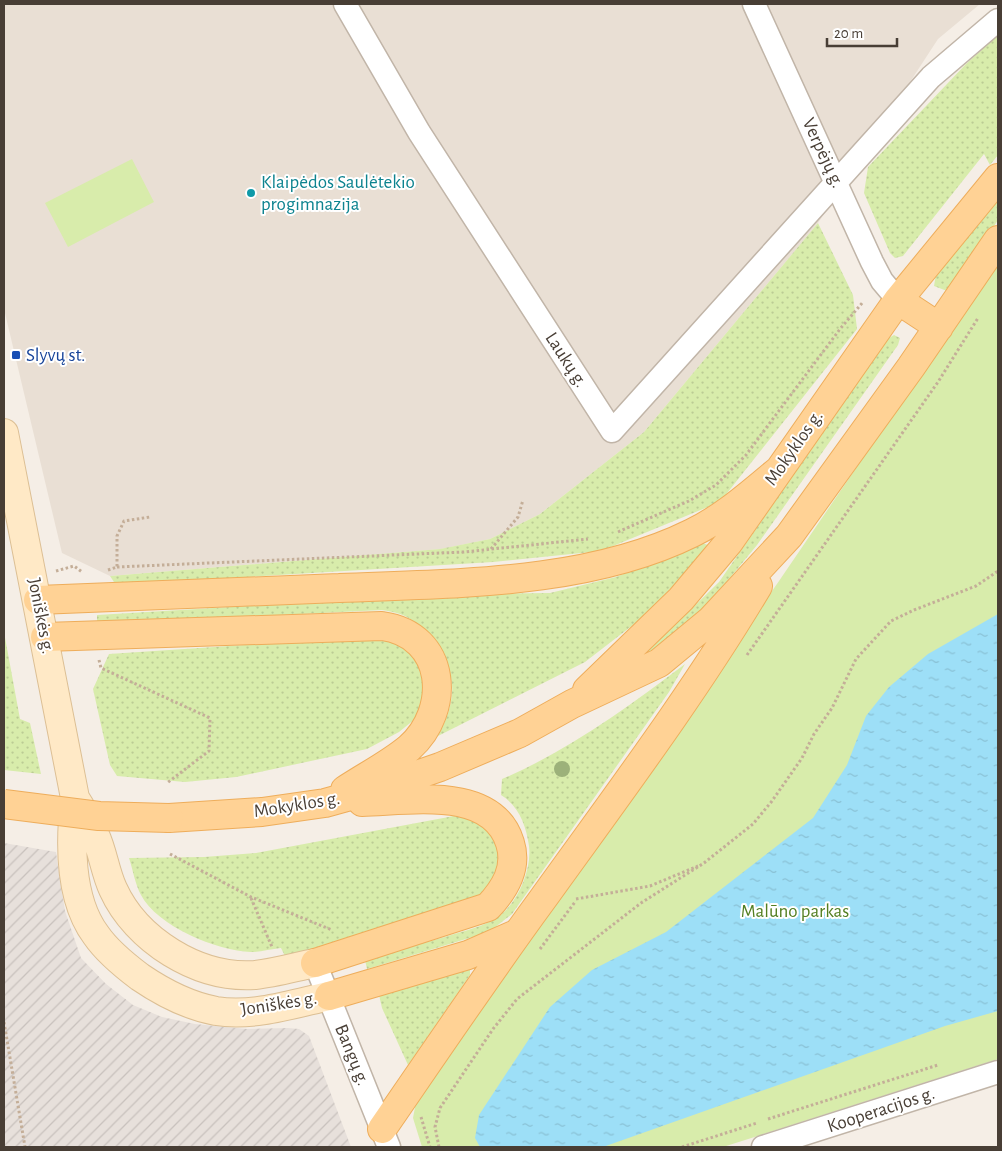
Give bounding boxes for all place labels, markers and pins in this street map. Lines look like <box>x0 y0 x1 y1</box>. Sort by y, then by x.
place label: Klaipėdos Saulėtekio progimnazija <box>261 173 415 214</box>
marker: Klaipėdos Saulėtekio progimnazija <box>245 187 257 199</box>
place label: Slyvų st. <box>26 346 85 365</box>
marker: Slyvų st. <box>10 349 22 361</box>

